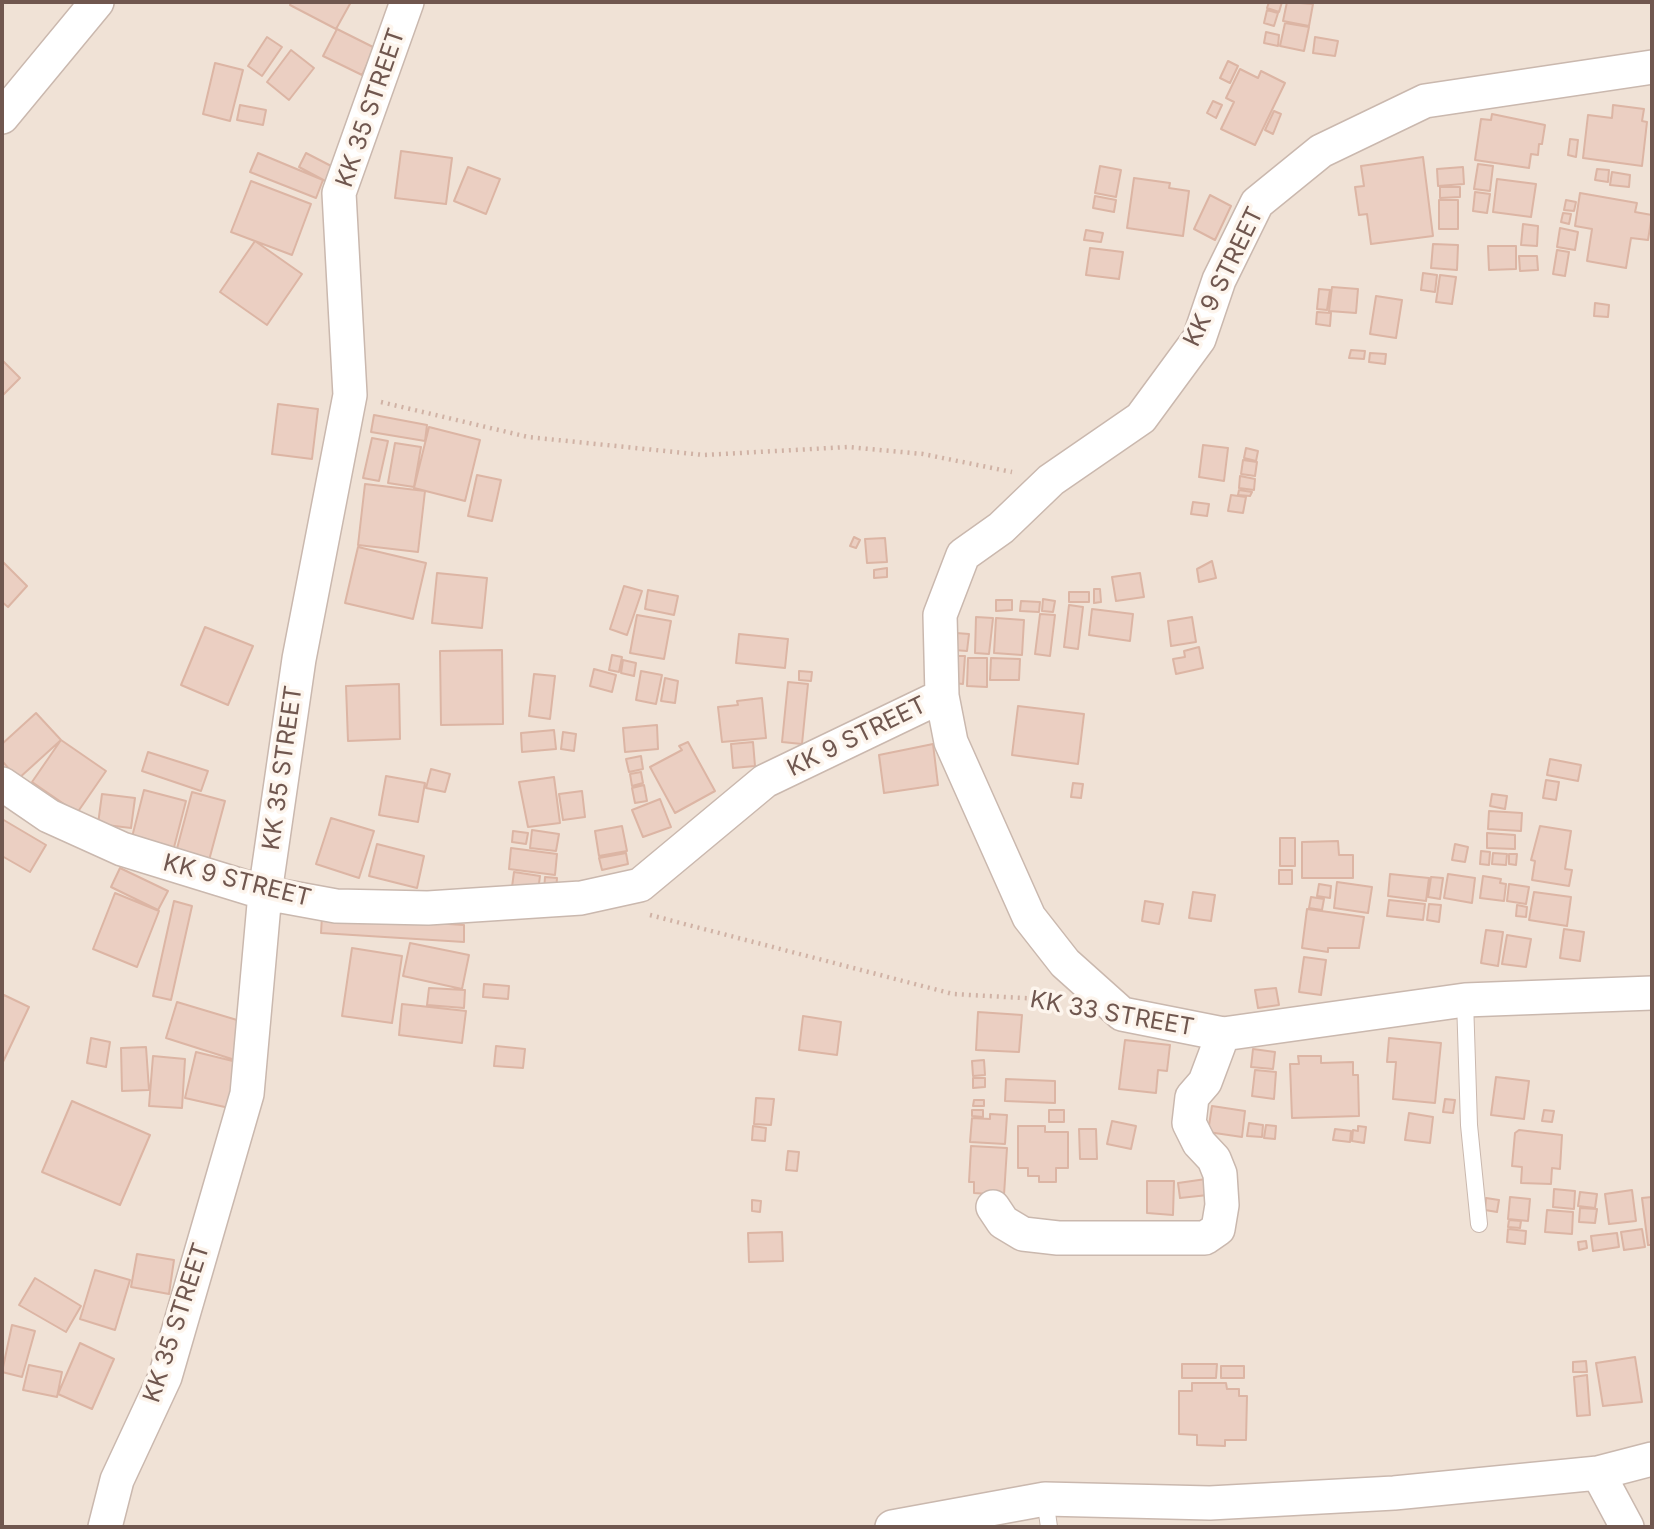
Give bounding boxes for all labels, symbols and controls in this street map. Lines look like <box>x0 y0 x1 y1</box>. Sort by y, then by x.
street label: KK 35 STREET <box>330 25 412 191</box>
street label: KK 9 STREET <box>1178 203 1270 351</box>
street label: KK 35 STREET <box>257 684 309 852</box>
street label: KK 9 STREET <box>783 691 931 783</box>
street label: KK 9 STREET <box>160 849 314 913</box>
street label: KK 33 STREET <box>1028 985 1196 1043</box>
street label: KK 35 STREET <box>138 1240 216 1406</box>

